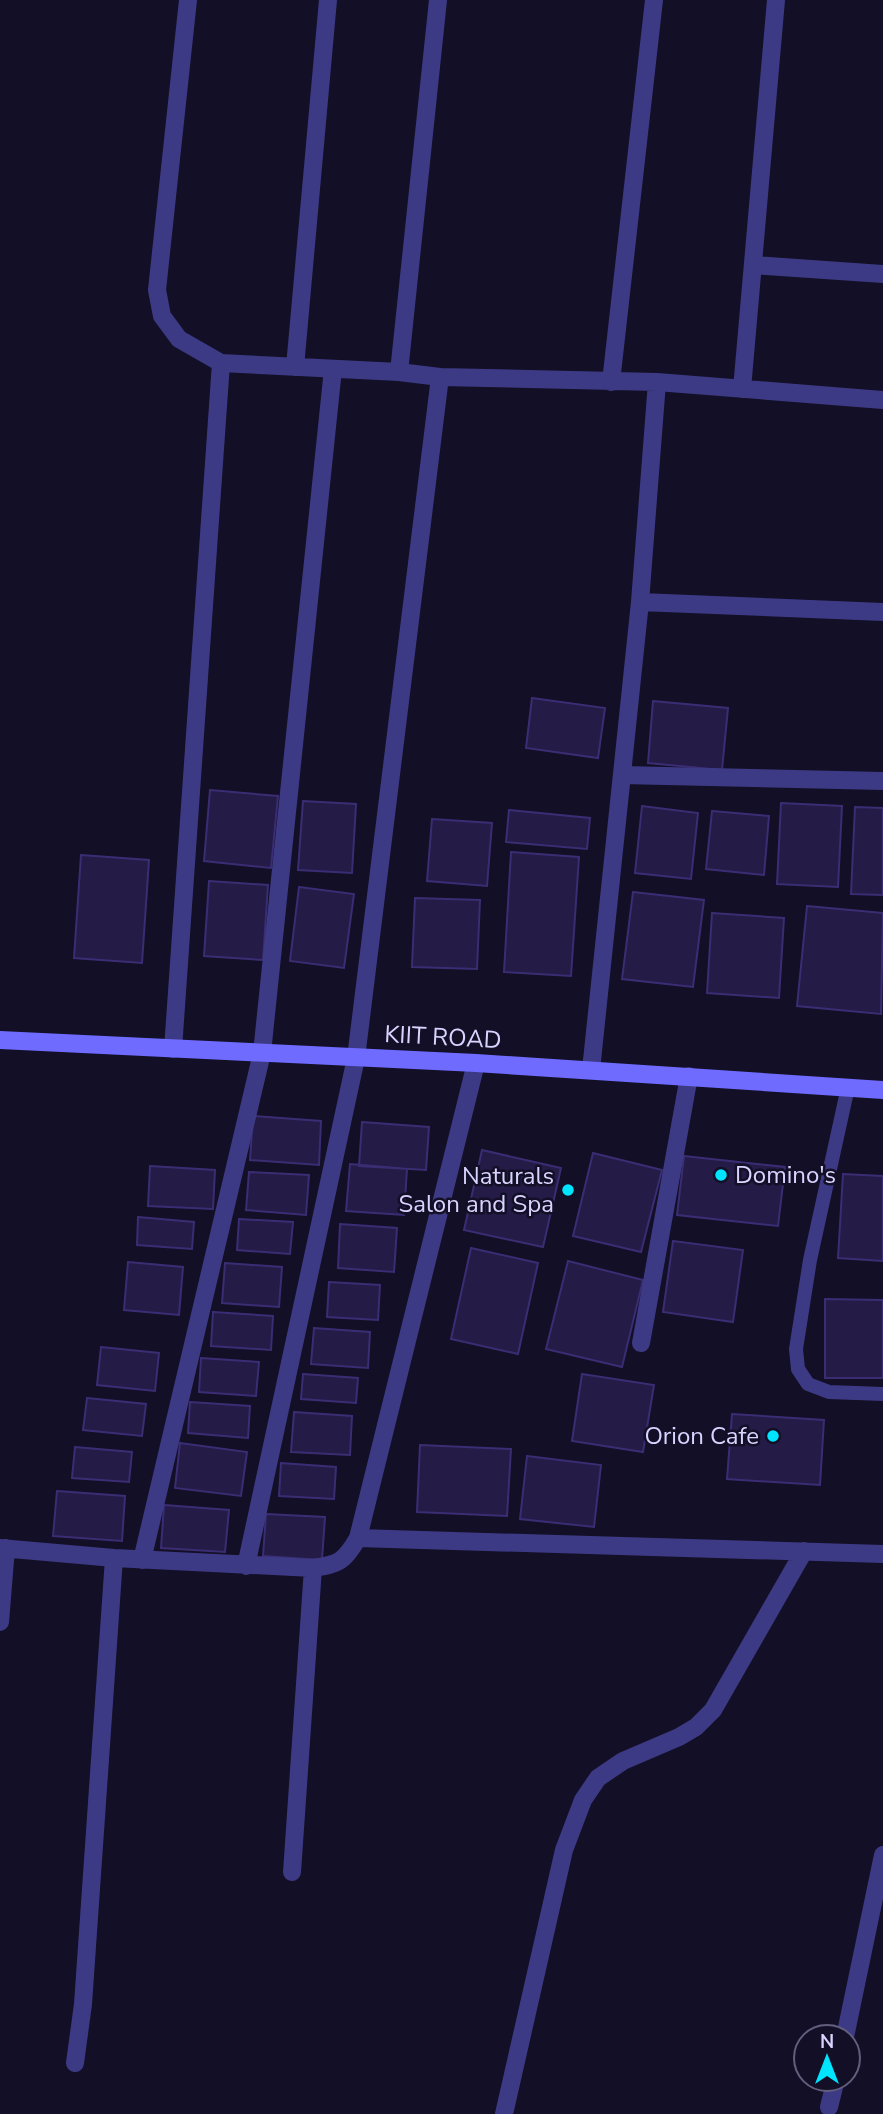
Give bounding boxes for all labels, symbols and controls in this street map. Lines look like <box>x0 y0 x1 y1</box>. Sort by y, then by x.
street label: KIIT ROAD <box>384 1018 502 1056</box>
place label: Domino's <box>735 1159 836 1191</box>
place label: Naturals Salon and Spa <box>398 1160 554 1220</box>
marker: Domino's <box>713 1167 729 1183</box>
marker: Naturals Salon and Spa <box>560 1182 576 1198</box>
place label: Orion Cafe <box>644 1420 759 1452</box>
marker: Orion Cafe <box>765 1428 781 1444</box>
north arrow <box>792 2023 862 2093</box>
text: N <box>820 2029 834 2055</box>

